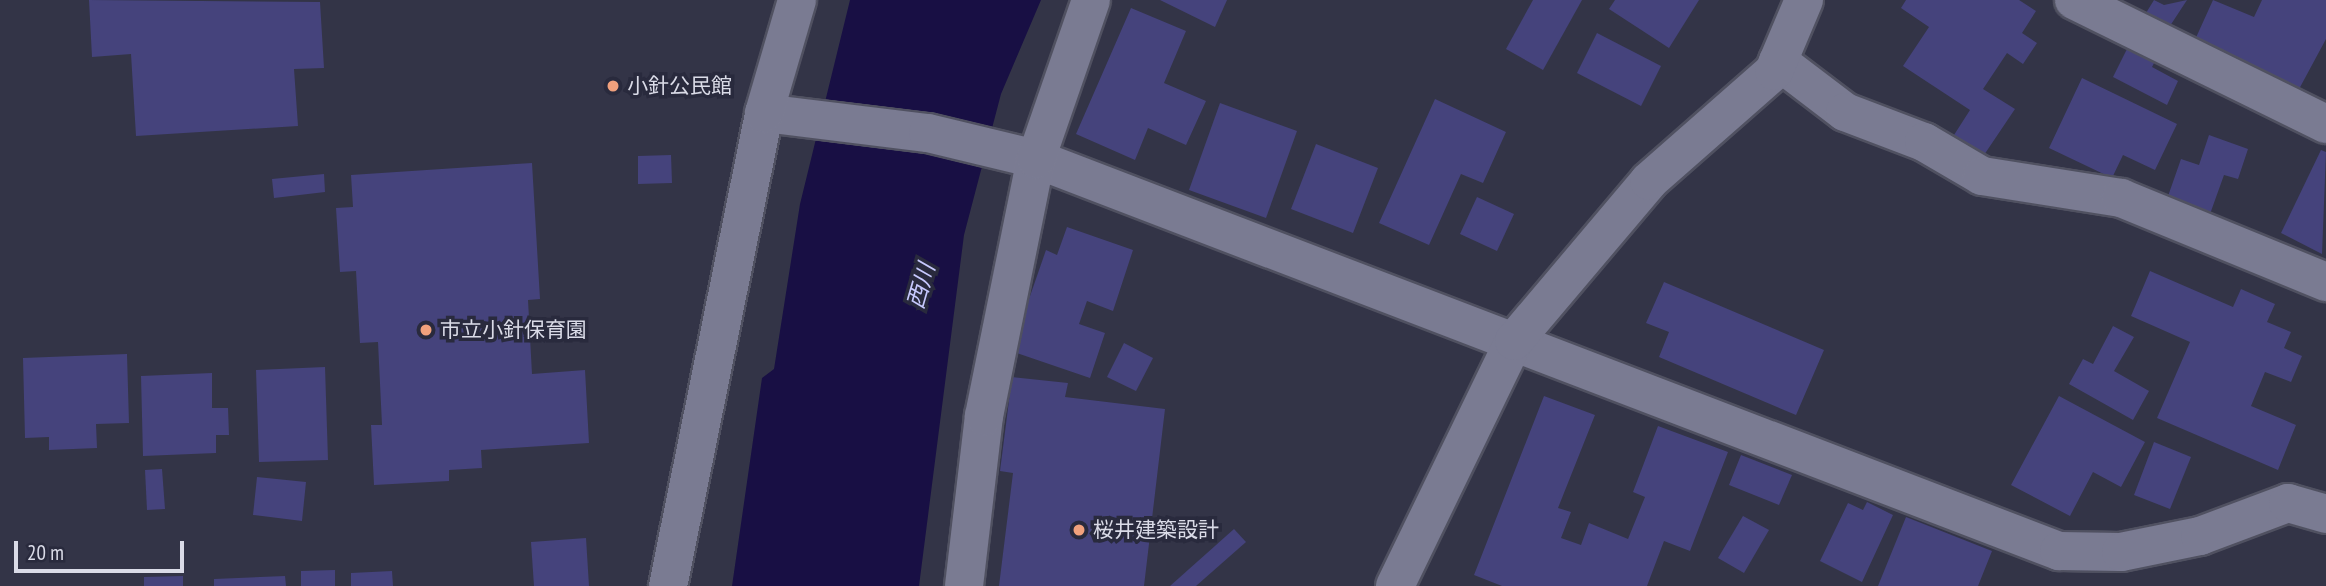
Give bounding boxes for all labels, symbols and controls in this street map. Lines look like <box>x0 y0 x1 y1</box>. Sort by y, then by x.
place label: 小針公民館 <box>627 73 732 99</box>
marker: 小針公民館 <box>605 78 621 94</box>
water label: 西川 <box>901 260 941 312</box>
place label: 市立小針保育園 <box>440 317 587 343</box>
marker: 市立小針保育園 <box>418 322 434 338</box>
place label: 桜井建築設計 <box>1093 517 1219 543</box>
marker: 桜井建築設計 <box>1071 522 1087 538</box>
scale bar <box>18 526 187 570</box>
text: 20 m <box>27 539 64 566</box>

